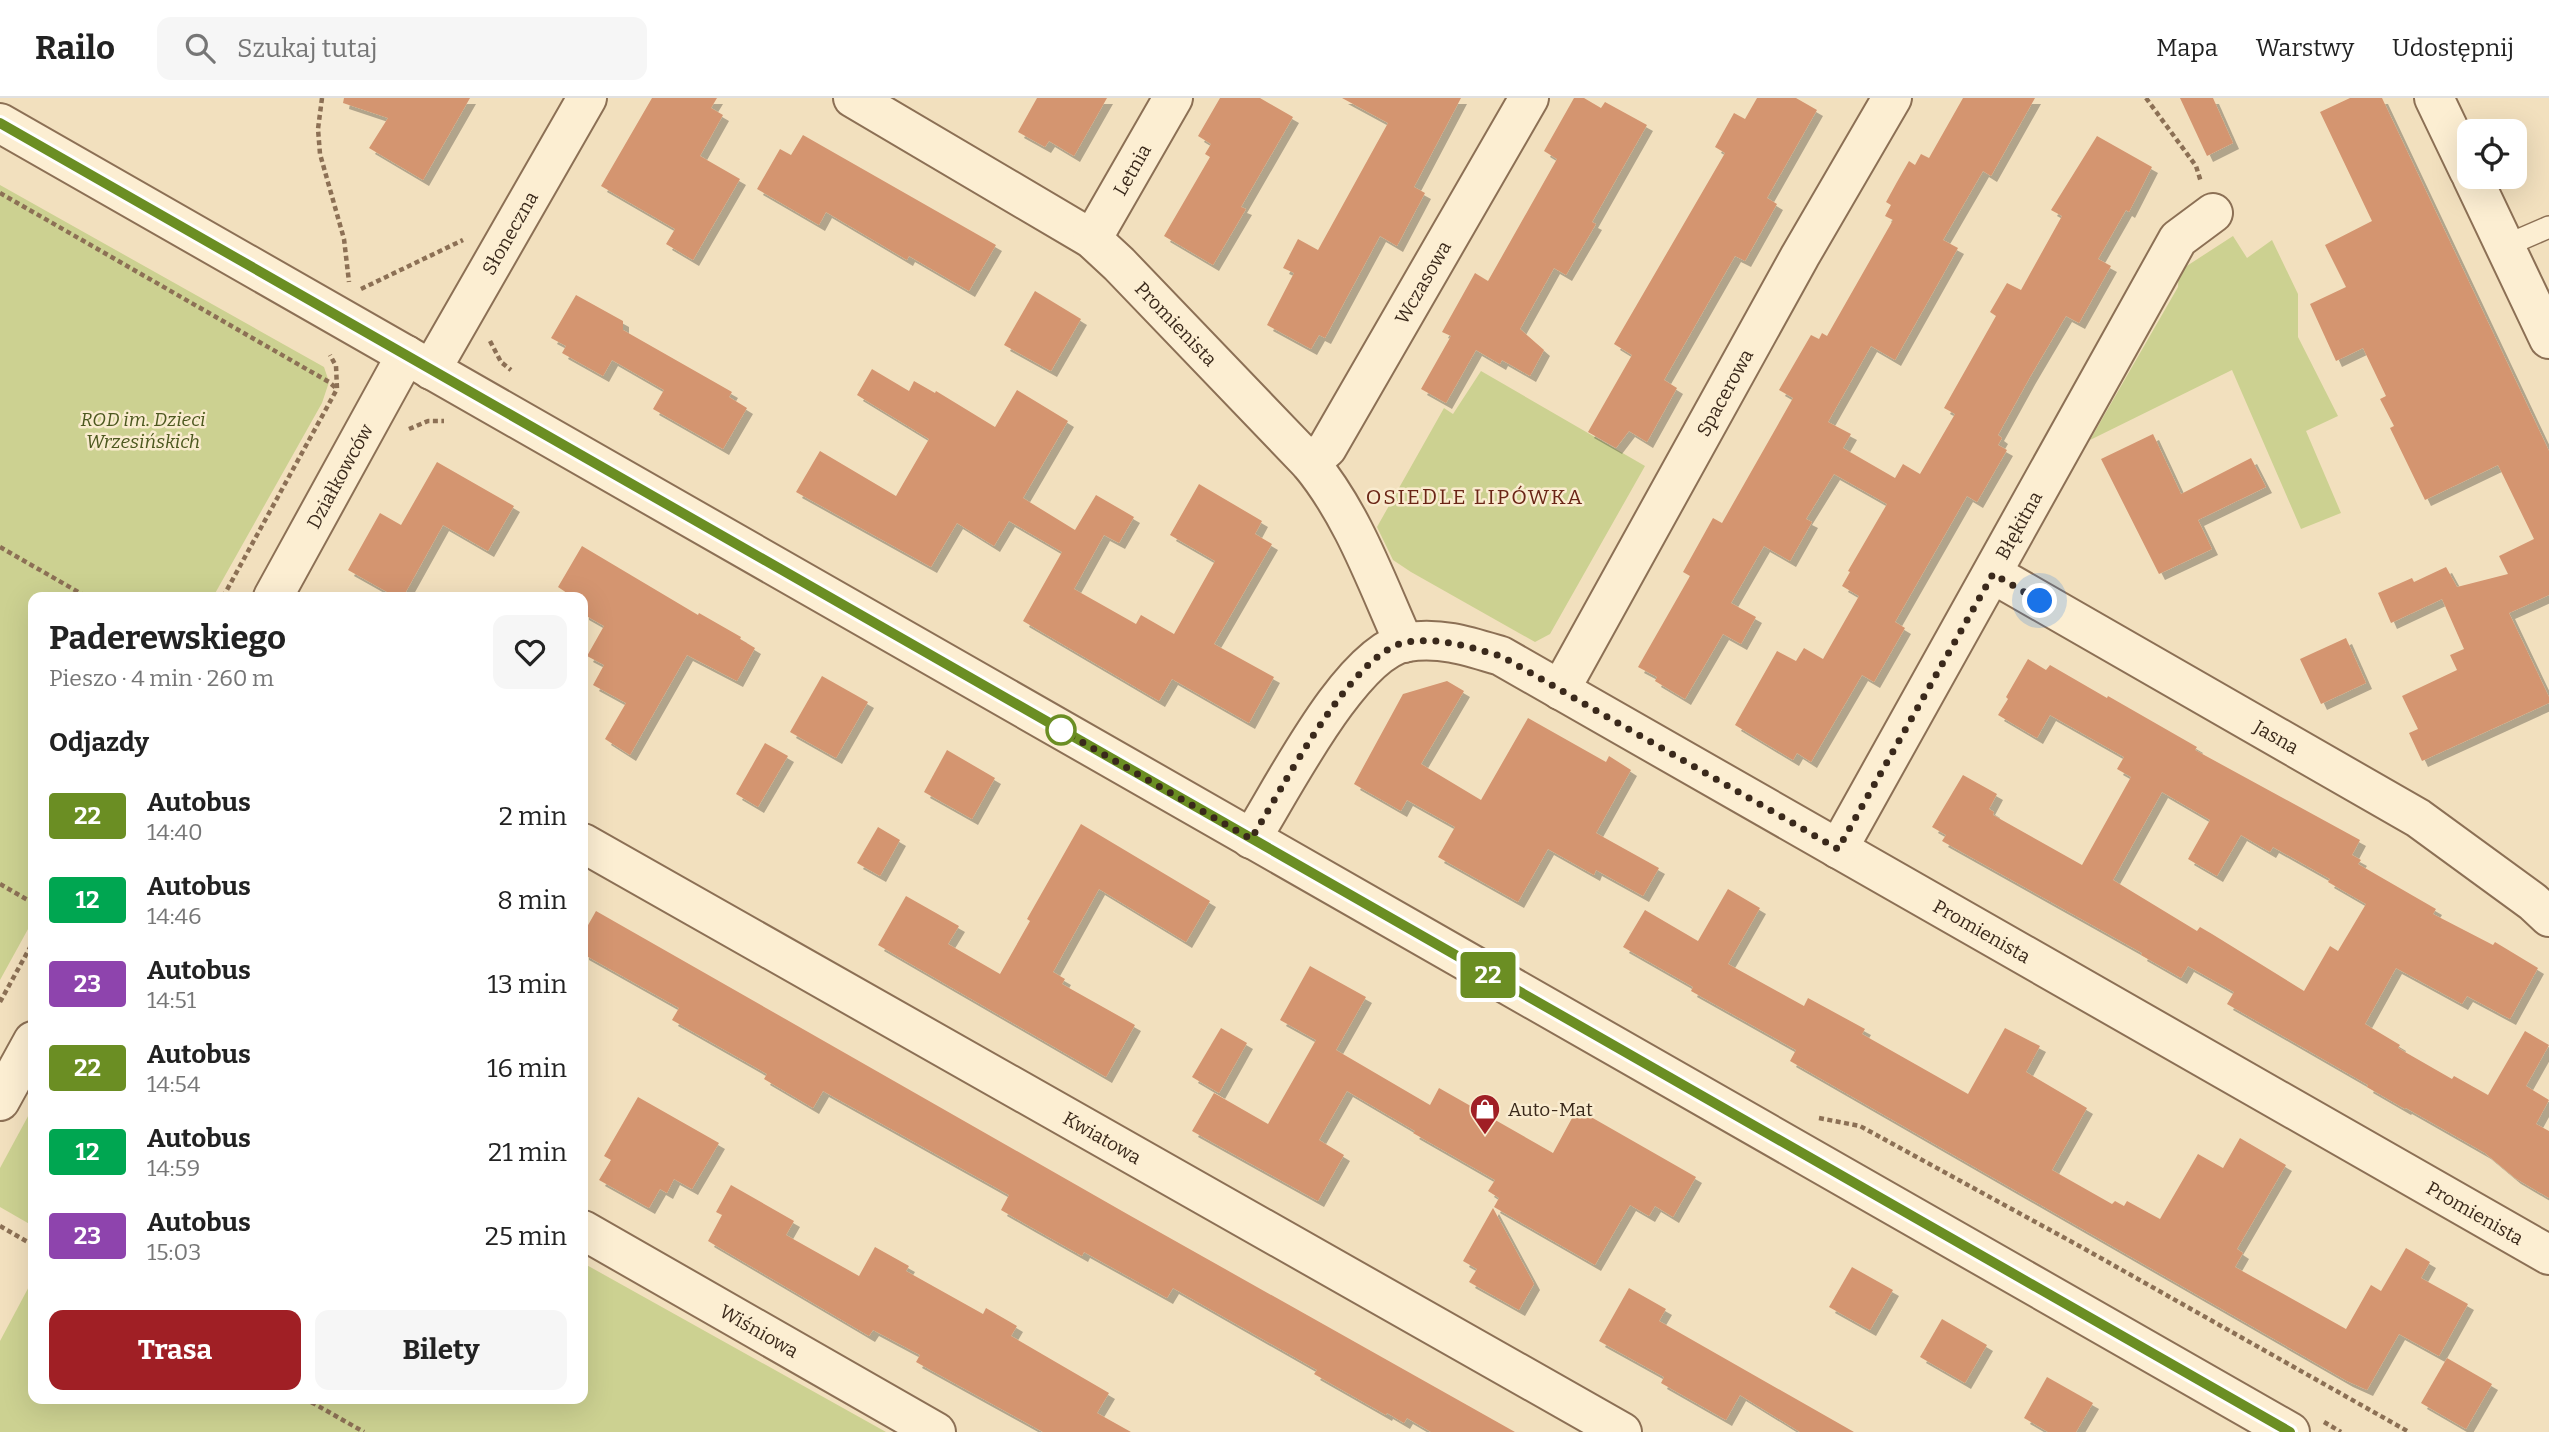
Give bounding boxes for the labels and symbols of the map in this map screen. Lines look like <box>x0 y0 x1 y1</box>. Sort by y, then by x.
street label: Letnia <box>1108 139 1156 199</box>
street label: Słoneczna <box>477 187 543 279</box>
street label: Wczasowa <box>1390 236 1456 328</box>
street label: Promienista <box>1131 277 1222 371</box>
street label: Spacerowa <box>1691 344 1758 440</box>
park label: ROD im. Dzieci Wrzesińskich <box>81 408 205 453</box>
street label: Działkowców <box>302 419 378 532</box>
district label: OSIEDLE LIPÓWKA <box>1366 484 1584 510</box>
street label: Błękitna <box>1990 486 2047 563</box>
your location <box>2022 583 2057 618</box>
street label: Jasna <box>2249 714 2304 759</box>
unlabelled marker <box>1046 715 1076 745</box>
street label: Promienista <box>1929 894 2035 968</box>
line badge: 22 <box>1456 952 1520 998</box>
shop icon: Auto-Mat <box>1468 1092 1502 1136</box>
place label: Auto-Mat <box>1508 1098 1593 1121</box>
street label: Kwiatowa <box>1059 1106 1146 1169</box>
street label: Promienista <box>2422 1176 2528 1250</box>
street label: Wiśniowa <box>716 1299 803 1363</box>

